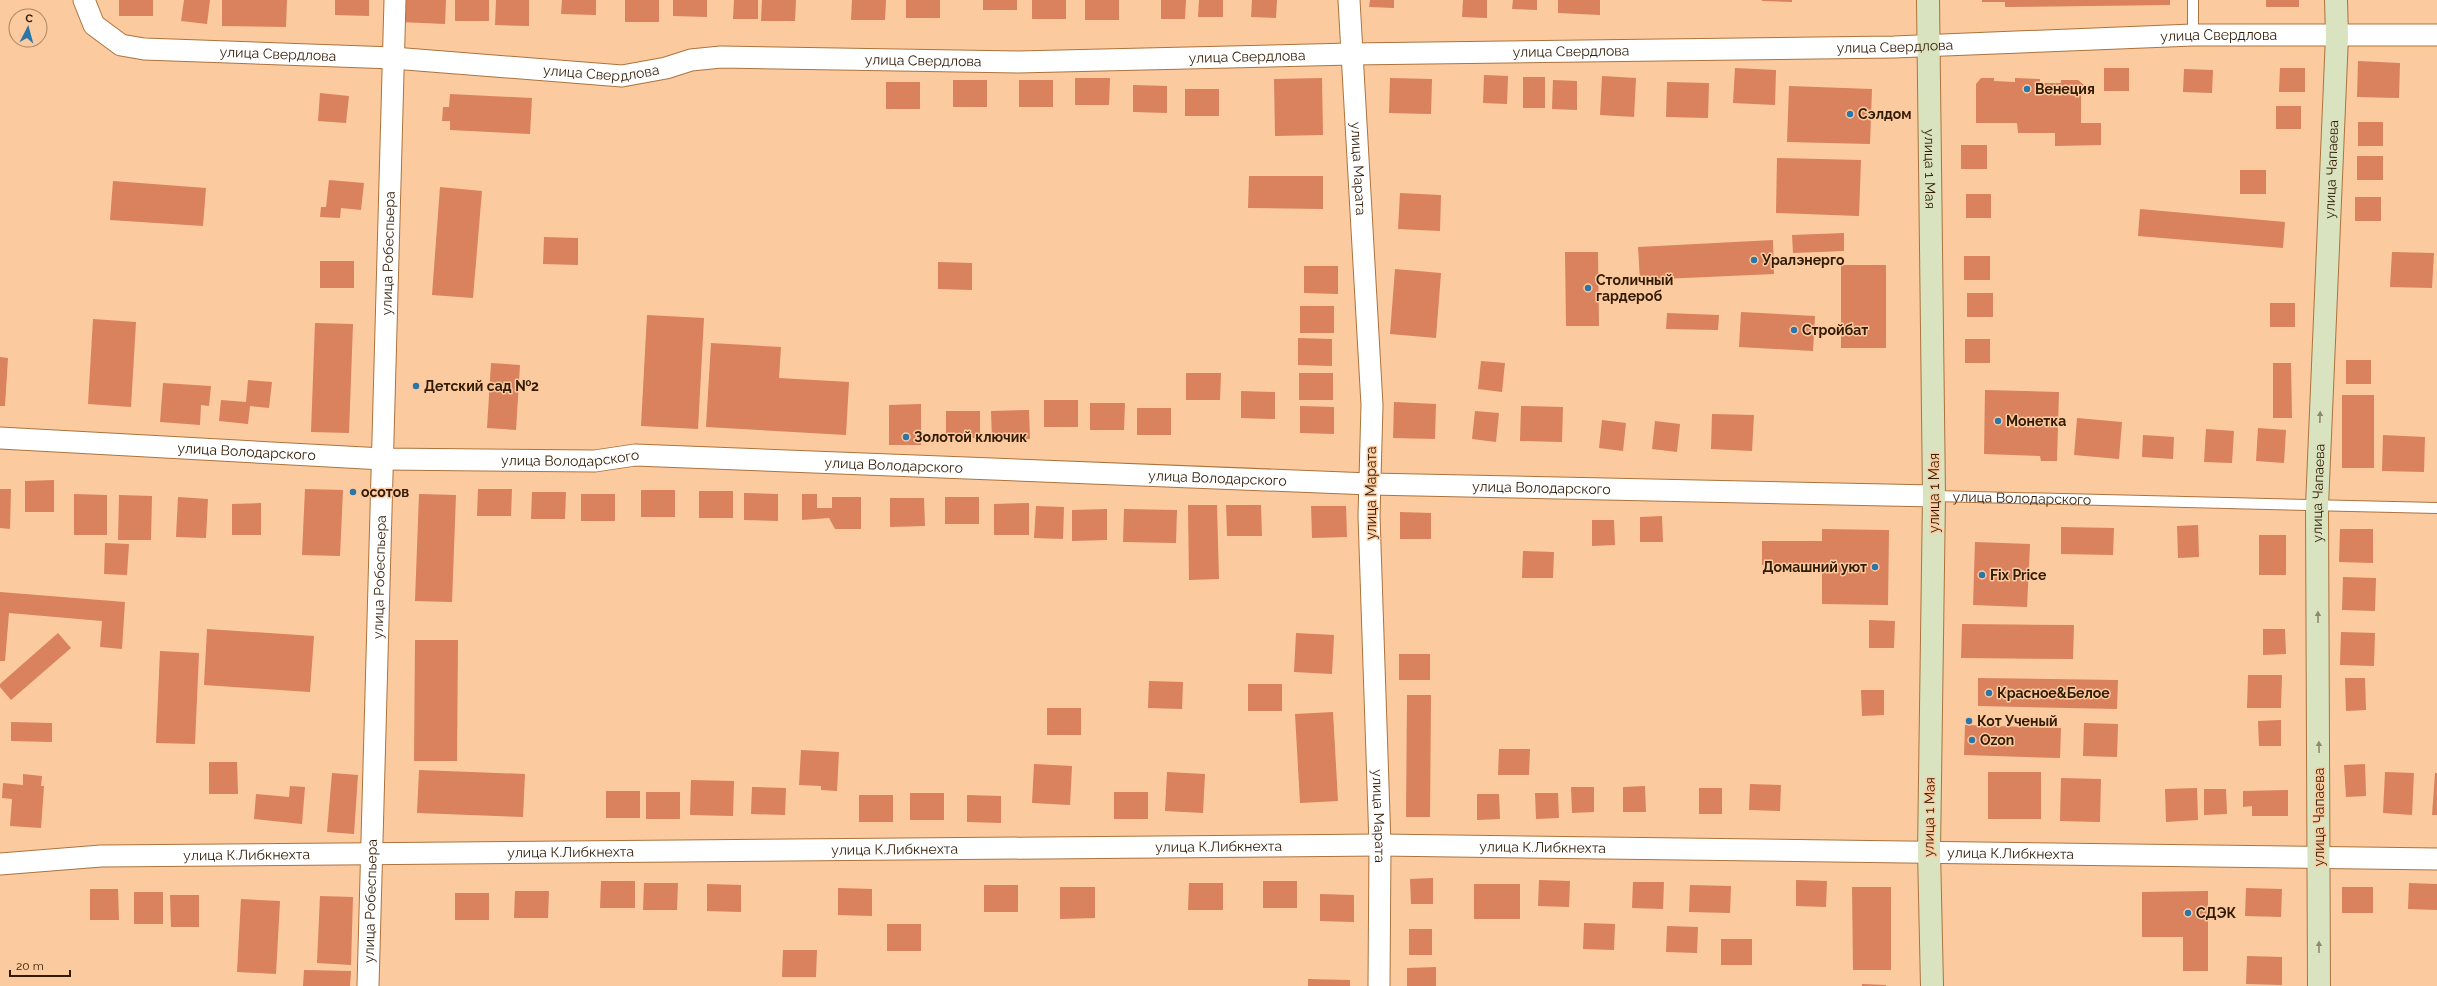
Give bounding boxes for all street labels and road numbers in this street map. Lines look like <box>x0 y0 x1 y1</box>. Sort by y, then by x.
street label: улица Свердлова <box>2160 27 2277 44</box>
street label: улица Свердлова <box>1836 37 1954 56</box>
street label: улица Свердлова <box>1513 42 1629 60</box>
street label: улица Свердлова <box>219 44 337 64</box>
street label: улица Свердлова <box>1188 47 1306 66</box>
street label: улица Свердлова <box>865 51 982 69</box>
street label: улица Свердлова <box>542 61 660 84</box>
street label: улица Чапаева <box>2321 120 2341 219</box>
street label: улица Марата <box>1348 122 1369 216</box>
street label: улица 1 Мая <box>1922 129 1939 209</box>
street label: улица Робеспьера <box>378 191 398 315</box>
street label: улица Володарского <box>177 440 316 463</box>
street label: улица Чапаева <box>2309 443 2328 542</box>
street label: улица Марата <box>1363 446 1379 540</box>
street label: улица Володарского <box>501 447 640 469</box>
street label: улица 1 Мая <box>1926 453 1942 533</box>
street label: улица Володарского <box>824 454 963 476</box>
street label: улица Володарского <box>1148 467 1287 489</box>
street label: улица Володарского <box>1472 478 1611 497</box>
street label: улица Володарского <box>1953 488 2091 508</box>
street label: улица Робеспьера <box>370 515 389 639</box>
street label: улица Чапаева <box>2311 768 2327 866</box>
street label: улица Марата <box>1369 769 1388 863</box>
street label: улица 1 Мая <box>1920 777 1938 857</box>
street label: улица К.Либкнехта <box>1155 838 1282 855</box>
street label: улица К.Либкнехта <box>1479 838 1606 856</box>
street label: улица Робеспьера <box>361 839 380 963</box>
street label: улица К.Либкнехта <box>831 841 958 858</box>
street label: улица К.Либкнехта <box>507 843 634 861</box>
street label: улица К.Либкнехта <box>1947 845 2074 862</box>
street label: улица К.Либкнехта <box>183 846 310 863</box>

